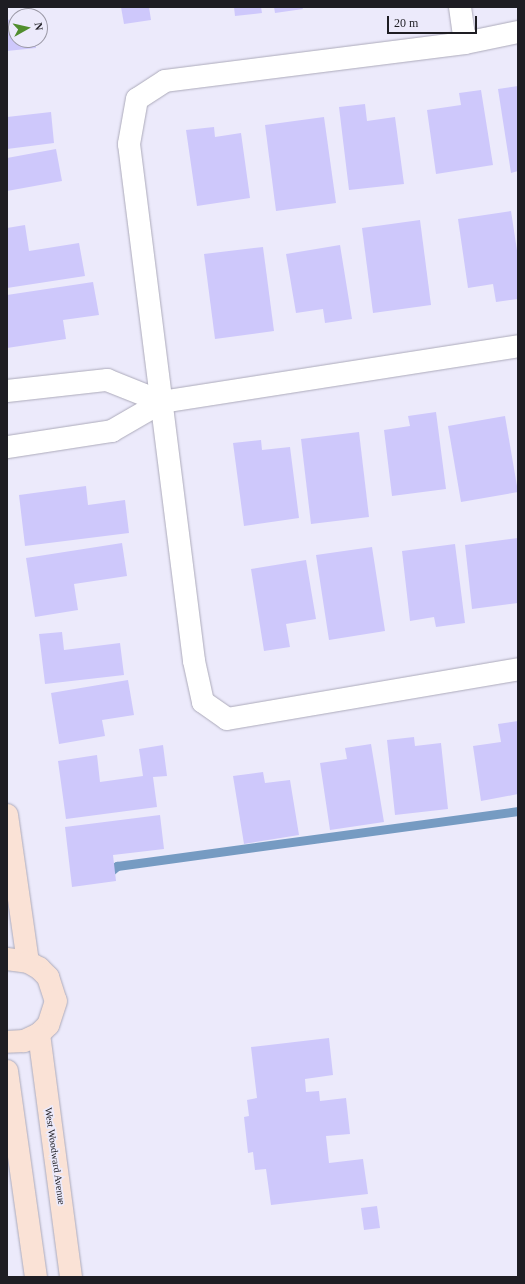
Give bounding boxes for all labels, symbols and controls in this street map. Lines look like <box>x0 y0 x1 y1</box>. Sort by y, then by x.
north arrow <box>8 8 48 48</box>
scale bar <box>389 8 479 34</box>
text: 20 m <box>394 16 418 30</box>
text: N <box>32 22 45 31</box>
street label: West Woodward Avenue <box>42 1106 68 1206</box>

